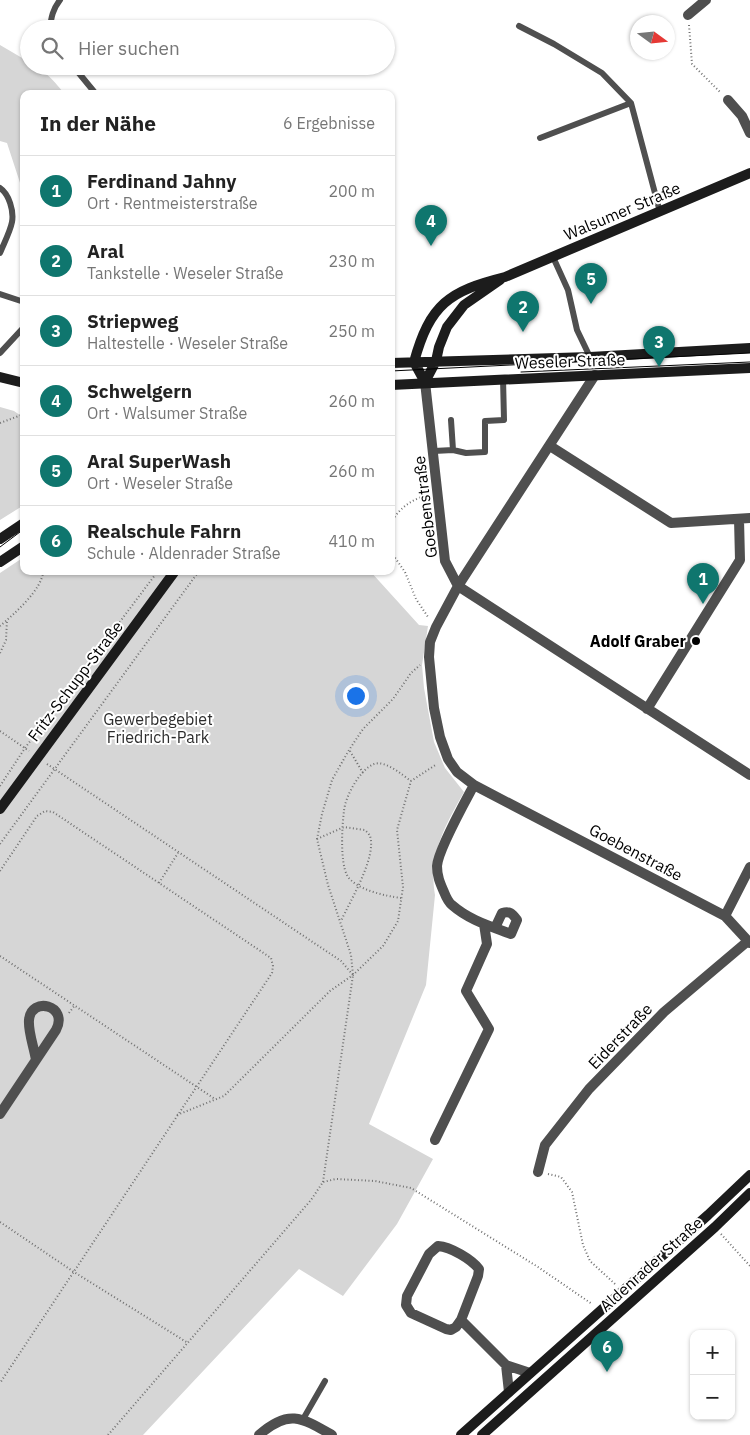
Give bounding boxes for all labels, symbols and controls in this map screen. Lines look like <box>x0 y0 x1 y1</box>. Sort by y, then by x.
north arrow <box>630 15 675 60</box>
search box <box>20 20 395 75</box>
icon: search <box>38 34 66 62</box>
text: Hier suchen <box>78 36 180 60</box>
text: In der Nähe <box>40 109 156 137</box>
text: 6 Ergebnisse <box>283 113 375 133</box>
text: Ferdinand Jahny <box>87 169 236 193</box>
street label: Walsumer Straße <box>561 177 683 245</box>
text: 1 <box>51 181 61 201</box>
text: 200 m <box>328 181 375 201</box>
text: Ort · Rentmeisterstraße <box>87 193 257 213</box>
pin: 4 <box>415 205 447 246</box>
text: Aral <box>87 239 124 263</box>
text: 2 <box>51 251 61 271</box>
text: 230 m <box>328 251 375 271</box>
text: Tankstelle · Weseler Straße <box>87 263 284 283</box>
pin: 5 <box>575 263 607 304</box>
pin: 2 <box>507 291 539 332</box>
text: Striepweg <box>87 309 178 333</box>
text: 3 <box>51 321 61 341</box>
text: 250 m <box>328 321 375 341</box>
pin: 3 <box>643 326 675 367</box>
text: Haltestelle · Weseler Straße <box>87 333 288 353</box>
street label: Weseler Straße <box>514 349 626 373</box>
text: Schwelgern <box>87 379 192 403</box>
text: 4 <box>51 391 61 411</box>
text: 260 m <box>328 391 375 411</box>
text: Ort · Walsumer Straße <box>87 403 247 423</box>
text: Aral SuperWash <box>87 449 231 473</box>
street label: Goebenstraße <box>409 455 441 559</box>
text: 5 <box>51 461 61 481</box>
text: 260 m <box>328 461 375 481</box>
text: Ort · Weseler Straße <box>87 473 233 493</box>
text: Realschule Fahrn <box>87 519 241 543</box>
text: 6 <box>51 531 61 551</box>
text: 410 m <box>328 531 375 551</box>
text: Schule · Aldenrader Straße <box>87 543 281 563</box>
pin: 1 <box>687 563 719 604</box>
street label: Fritz-Schupp-Straße <box>23 617 127 745</box>
place label: Adolf Graber <box>590 631 687 651</box>
marker: Adolf Graber <box>690 635 702 647</box>
your location <box>343 683 369 709</box>
park label: Gewerbegebiet Friedrich-Park <box>103 709 213 747</box>
street label: Goebenstraße <box>586 819 686 885</box>
street label: Eiderstraße <box>584 999 656 1073</box>
street label: Aldenrader Straße <box>595 1212 707 1316</box>
map controls <box>690 1330 735 1420</box>
button: + <box>690 1330 735 1375</box>
pin: 6 <box>591 1331 623 1372</box>
button: − <box>690 1375 735 1420</box>

